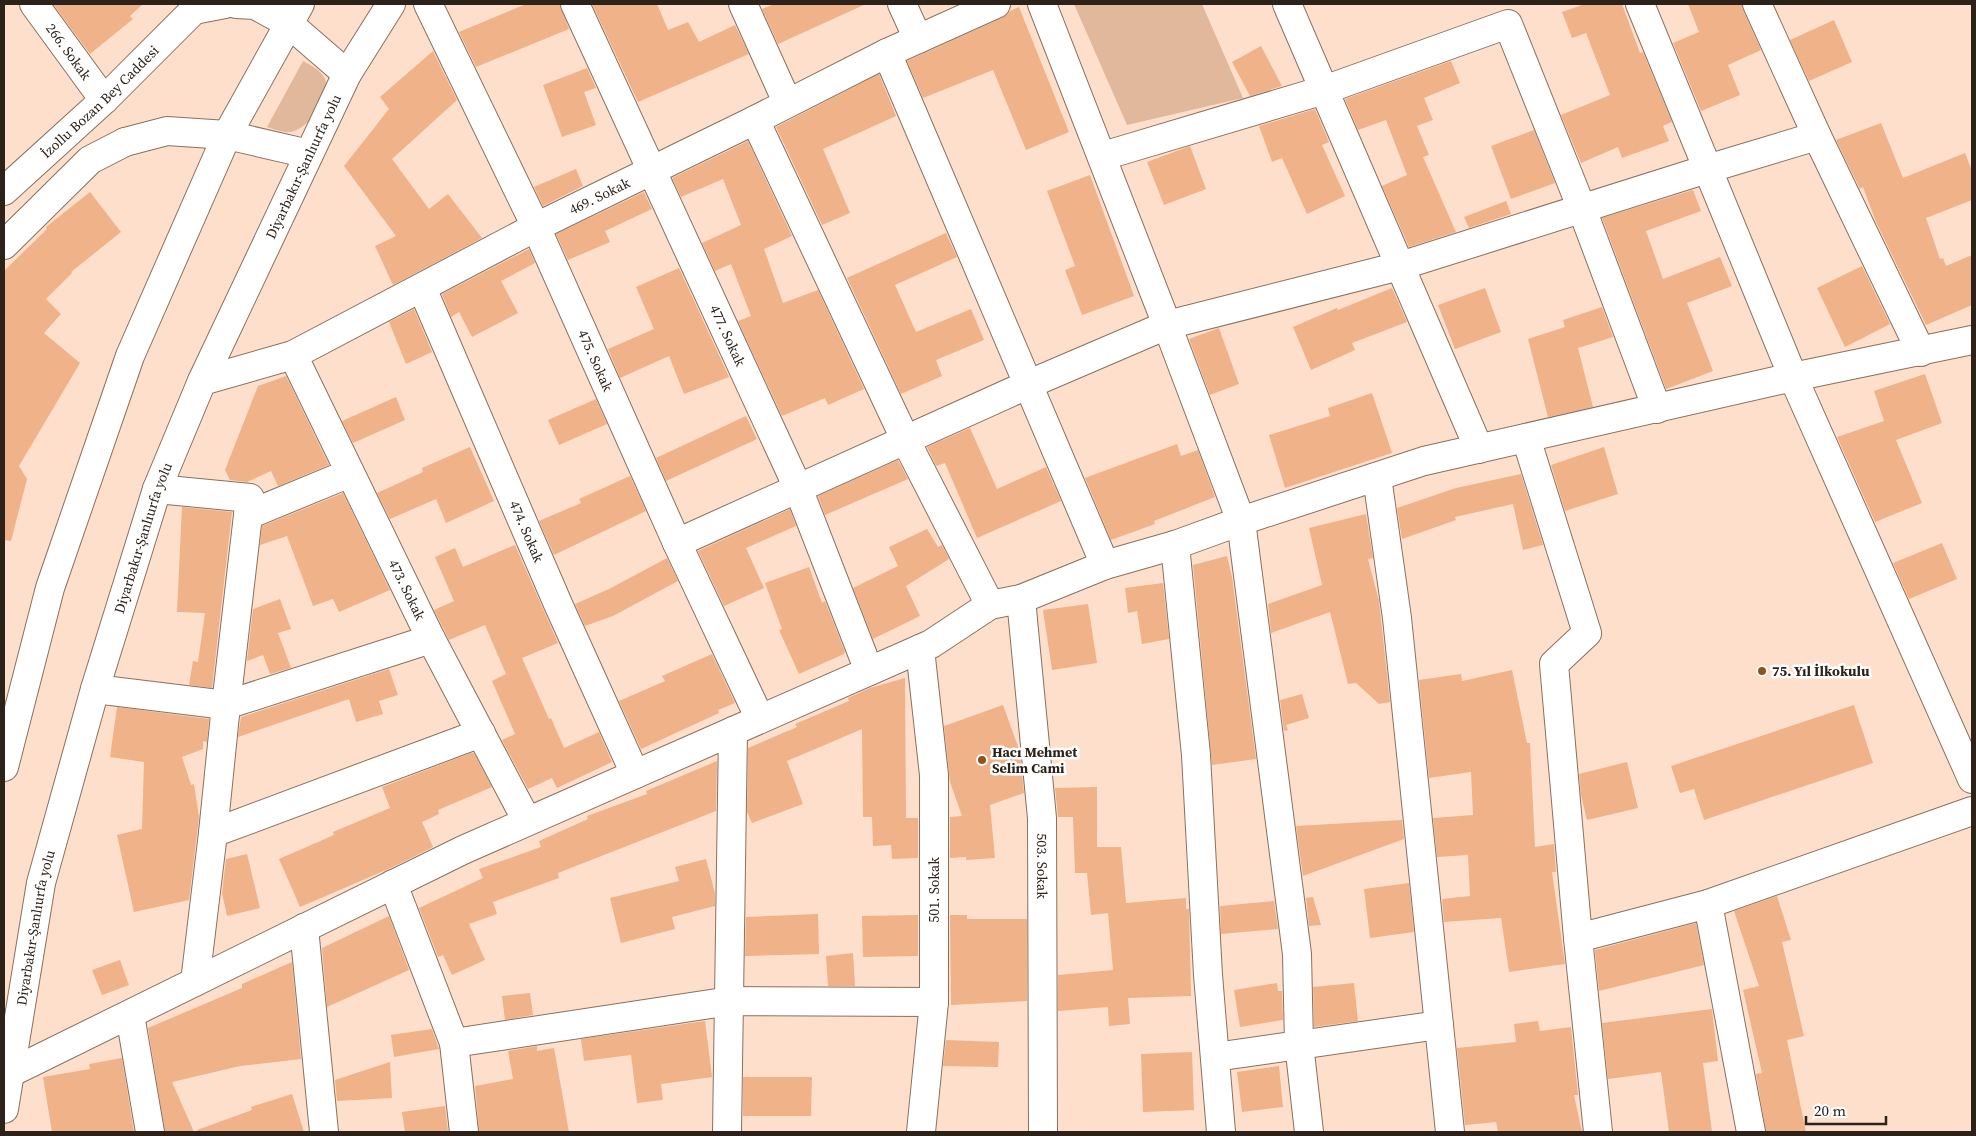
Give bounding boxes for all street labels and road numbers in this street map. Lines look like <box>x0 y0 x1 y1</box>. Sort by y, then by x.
street label: 266. Sokak <box>41 19 96 84</box>
street label: İzollu Bozan Bey Caddesi <box>36 41 163 163</box>
street label: Diyarbakır-Şanlıurfa yolu <box>261 91 346 242</box>
street label: 469. Sokak <box>566 172 634 219</box>
street label: 477. Sokak <box>705 301 751 370</box>
street label: 475. Sokak <box>573 326 618 395</box>
street label: Diyarbakır-Şanlıurfa yolu <box>109 459 177 616</box>
street label: 474. Sokak <box>505 497 549 566</box>
street label: 473. Sokak <box>384 556 431 624</box>
street label: 503. Sokak <box>1032 833 1052 899</box>
street label: Diyarbakır-Şanlıurfa yolu <box>11 848 60 1007</box>
street label: 501. Sokak <box>924 857 944 923</box>

